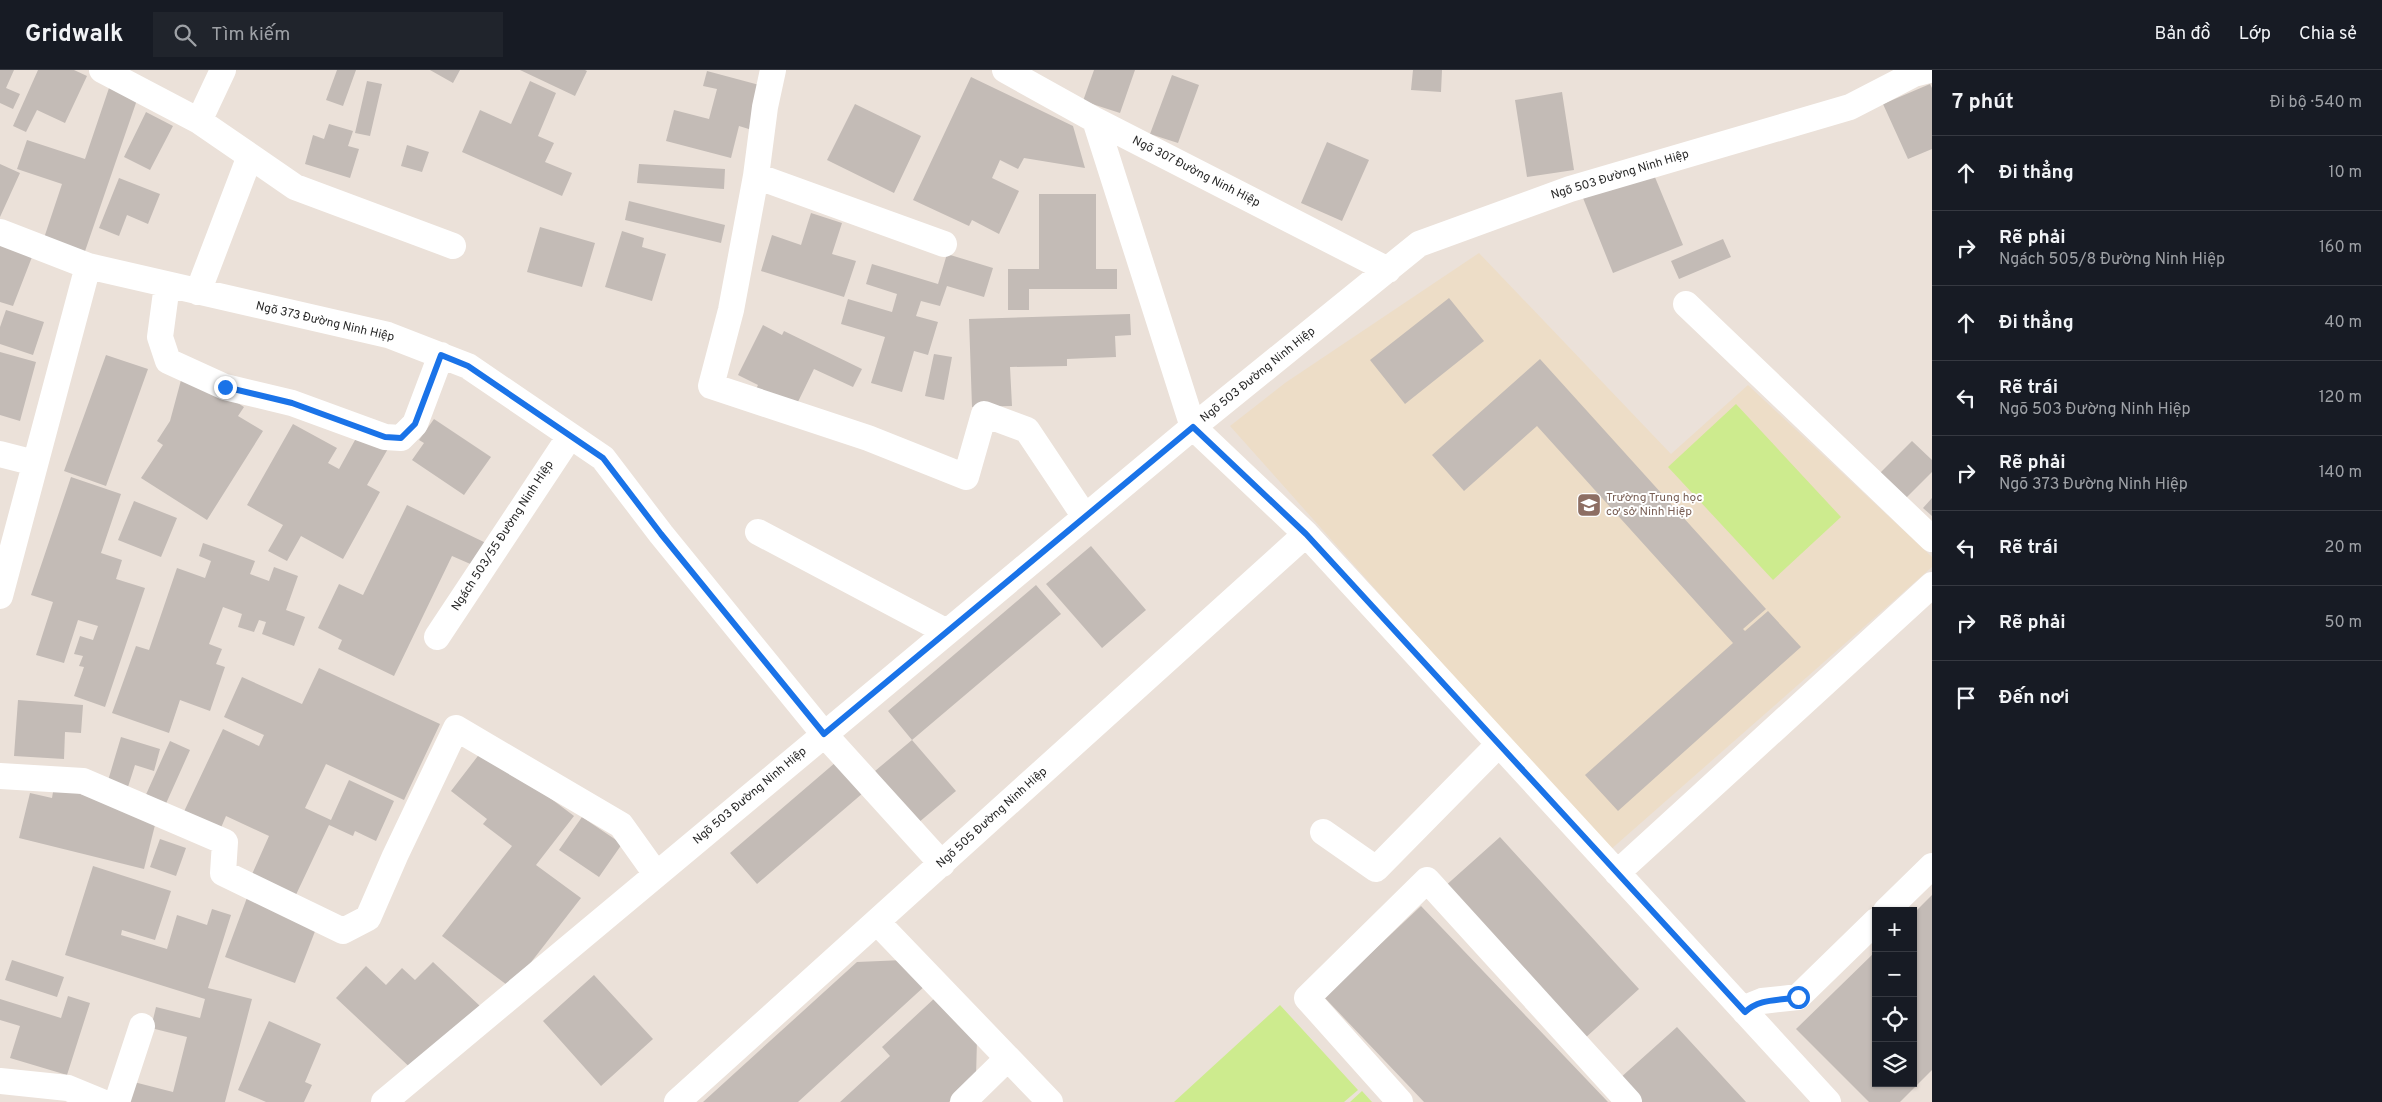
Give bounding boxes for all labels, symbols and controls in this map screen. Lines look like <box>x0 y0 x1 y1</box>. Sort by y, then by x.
search box <box>153 12 503 57</box>
text: Gridwalk <box>25 20 123 50</box>
icon: search <box>171 21 199 49</box>
text: Tìm kiếm <box>211 23 290 47</box>
text: Bản đồ <box>2154 23 2211 46</box>
text: Lớp <box>2239 23 2271 46</box>
text: Chia sẻ <box>2299 23 2357 46</box>
text: 7 phút <box>1952 89 2014 116</box>
text: Đi bộ · 540 m <box>2270 93 2362 113</box>
street label: Ngõ 307 Đường Ninh Hiệp <box>1129 133 1263 211</box>
street label: Ngõ 503 Đường Ninh Hiệp <box>1549 146 1691 204</box>
icon: ahead <box>1952 159 1980 187</box>
text: Đi thẳng <box>1999 161 2074 185</box>
text: 10 m <box>2328 163 2362 183</box>
text: Rẽ phải <box>1999 226 2066 250</box>
icon: right <box>1952 234 1980 262</box>
text: 160 m <box>2319 238 2362 258</box>
text: Ngách 505/8 Đường Ninh Hiệp <box>1999 250 2225 270</box>
street label: Ngõ 373 Đường Ninh Hiệp <box>254 298 396 346</box>
icon: ahead <box>1952 309 1980 337</box>
text: Đi thẳng <box>1999 311 2074 335</box>
text: 40 m <box>2324 313 2362 333</box>
street label: Ngõ 503 Đường Ninh Hiệp <box>1197 323 1319 426</box>
route end <box>214 376 237 399</box>
text: Rẽ trái <box>1999 376 2058 400</box>
icon: left <box>1952 384 1980 412</box>
text: 120 m <box>2319 388 2362 408</box>
text: Ngõ 503 Đường Ninh Hiệp <box>1999 400 2191 420</box>
text: Rẽ phải <box>1999 451 2066 475</box>
street label: Ngách 503/55 Đường Ninh Hiệp <box>448 457 558 614</box>
icon: right <box>1952 459 1980 487</box>
text: 140 m <box>2319 463 2362 483</box>
text: Ngõ 373 Đường Ninh Hiệp <box>1999 475 2188 495</box>
place label: Trường Trung học cơ sở Ninh Hiệp <box>1606 490 1703 520</box>
school or university icon: Trường Trung học cơ sở Ninh Hiệp <box>1576 492 1602 518</box>
icon: left <box>1952 534 1980 562</box>
text: Rẽ trái <box>1999 536 2058 560</box>
text: 20 m <box>2325 538 2362 558</box>
icon: right <box>1952 609 1980 637</box>
text: Rẽ phải <box>1999 611 2066 635</box>
text: 50 m <box>2325 613 2362 633</box>
icon: arrive <box>1952 684 1980 712</box>
text: Đến nơi <box>1999 686 2069 710</box>
street label: Ngõ 503 Đường Ninh Hiệp <box>690 744 810 848</box>
street label: Ngõ 505 Đường Ninh Hiệp <box>933 764 1051 872</box>
map controls <box>1872 907 1917 1087</box>
button: + <box>1872 907 1917 952</box>
button: − <box>1872 952 1917 997</box>
route start <box>1787 986 1810 1009</box>
button: locate <box>1872 997 1917 1042</box>
button: layers <box>1872 1042 1917 1087</box>

